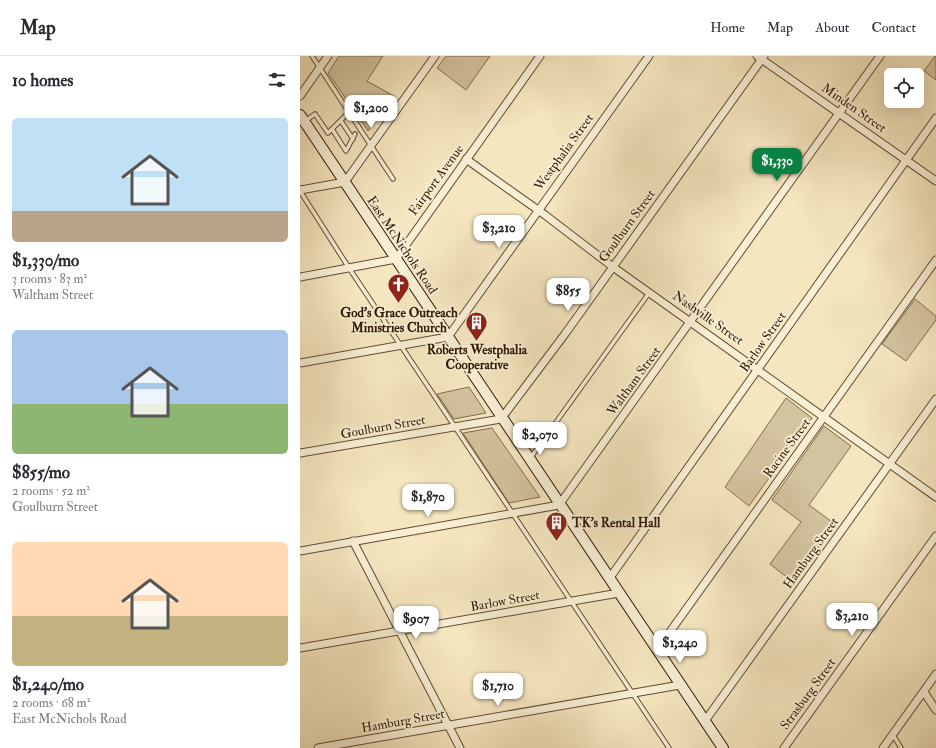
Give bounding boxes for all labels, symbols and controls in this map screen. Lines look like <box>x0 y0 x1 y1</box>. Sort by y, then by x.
text: Map <box>20 16 56 40</box>
text: Home <box>710 19 745 36</box>
text: Map <box>767 19 793 36</box>
text: About <box>815 19 849 36</box>
text: Contact <box>871 19 916 36</box>
map controls <box>884 68 924 108</box>
button: locate <box>884 68 924 108</box>
icon: filters <box>266 69 288 91</box>
text: 10 homes <box>12 70 73 91</box>
street label: Minden Street <box>819 80 889 136</box>
pin: $1,200 <box>338 95 404 129</box>
text: $1,200 <box>353 100 389 116</box>
street label: Westphalia Street <box>530 110 598 195</box>
street label: Fairport Avenue <box>405 141 468 219</box>
icon: home <box>114 144 186 216</box>
pin: $1,330 <box>744 148 810 182</box>
text: $1,330 <box>761 153 793 169</box>
street label: Goulburn Street <box>595 187 659 265</box>
street label: East McNichols Road <box>363 193 441 297</box>
pin: $3,210 <box>466 215 532 249</box>
text: $3,210 <box>482 220 516 236</box>
text: $1,330/mo <box>12 250 79 271</box>
text: 3 rooms · 83 m² <box>12 271 87 287</box>
church icon: God's Grace Outreach Ministries Church <box>386 272 412 305</box>
pin: $855 <box>544 278 592 312</box>
text: $855 <box>556 283 580 299</box>
text: Waltham Street <box>12 287 93 303</box>
street label: Nashville Street <box>669 288 747 348</box>
place label: God's Grace Outreach Ministries Church <box>340 305 458 336</box>
building icon: Roberts Westphalia Cooperative <box>464 309 490 342</box>
street label: Barlow Street <box>736 309 790 375</box>
place label: Roberts Westphalia Cooperative <box>427 342 528 374</box>
street label: Waltham Street <box>603 343 664 419</box>
icon: home <box>114 356 186 428</box>
street label: Goulburn Street <box>339 412 427 442</box>
street label: Racine Street <box>760 415 814 481</box>
pin: $2,070 <box>507 422 573 456</box>
text: $2,070 <box>522 427 558 443</box>
text: $855/mo <box>12 462 70 483</box>
text: 2 rooms · 52 m² <box>12 483 90 499</box>
pin: $1,870 <box>395 484 461 518</box>
text: $1,870 <box>411 489 445 505</box>
text: Goulburn Street <box>12 499 98 515</box>
building icon: TK's Rental Hall <box>544 510 570 543</box>
street label: Hamburg Street <box>780 514 842 592</box>
place label: TK's Rental Hall <box>571 515 661 531</box>
icon: home <box>114 568 186 640</box>
street label: Barlow Street <box>469 587 541 615</box>
pin: $3,210 <box>819 603 885 637</box>
pin: $907 <box>392 606 440 640</box>
text: $3,210 <box>835 608 869 624</box>
text: $907 <box>403 611 429 627</box>
pin: $1,240 <box>647 630 713 664</box>
text: $1,240 <box>662 635 698 651</box>
street label: Strasburg Street <box>777 655 839 733</box>
pin: $1,710 <box>465 673 531 707</box>
text: $1,240/mo <box>12 674 84 695</box>
text: $1,710 <box>482 678 514 694</box>
text: 2 rooms · 68 m² <box>12 695 90 711</box>
street label: Hamburg Street <box>360 706 446 736</box>
text: East McNichols Road <box>12 711 127 727</box>

